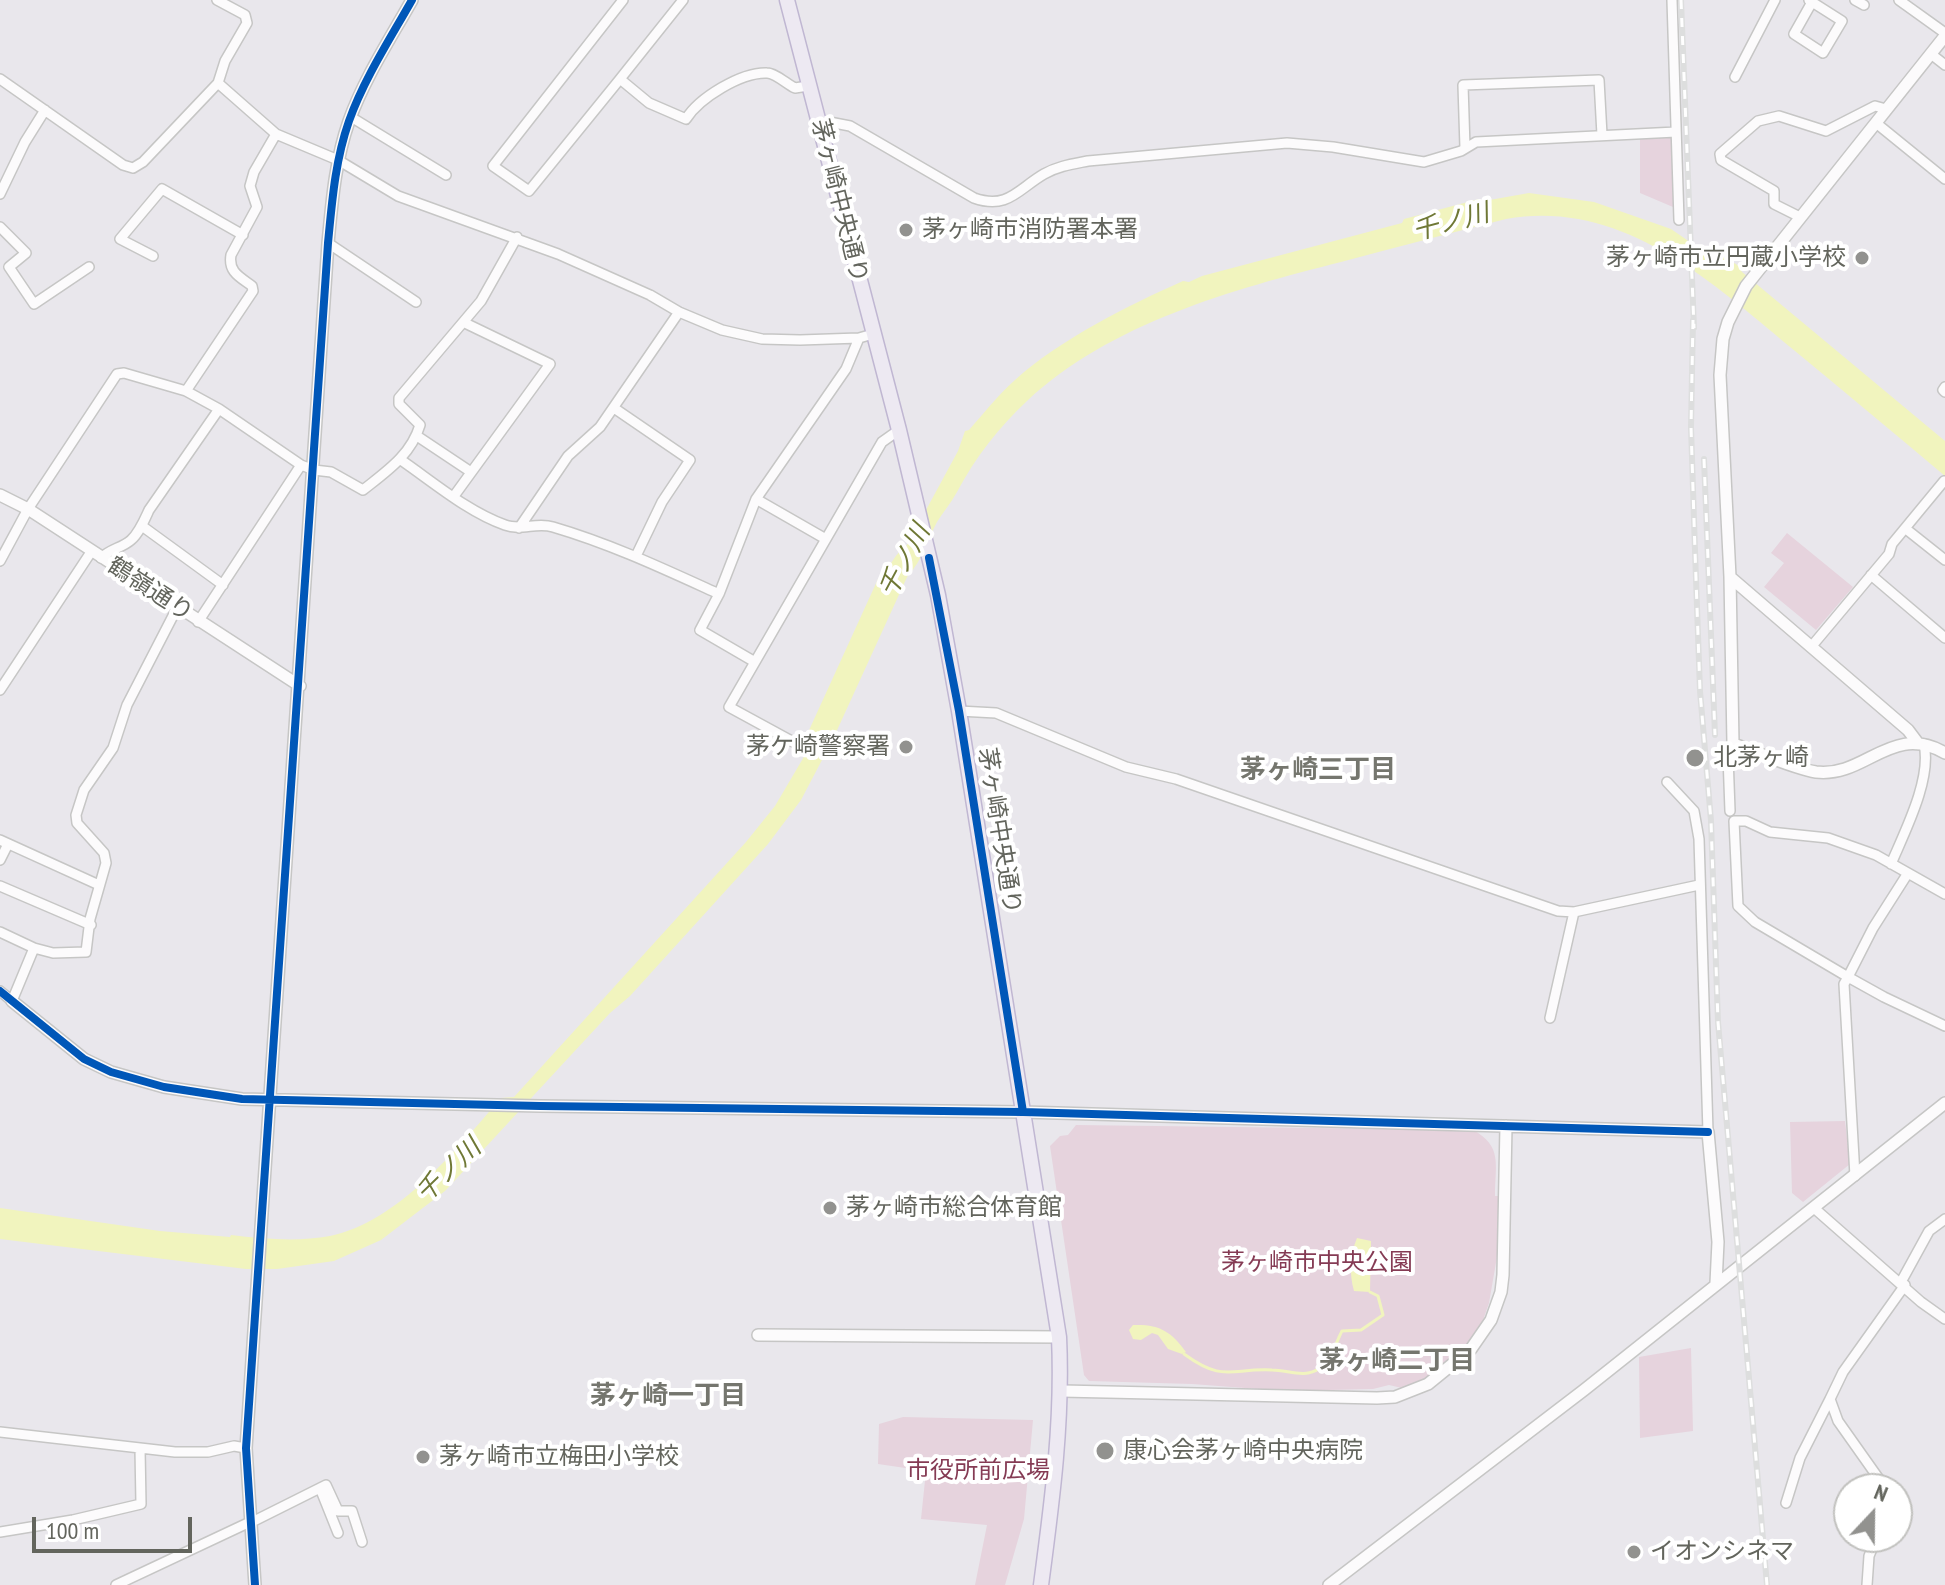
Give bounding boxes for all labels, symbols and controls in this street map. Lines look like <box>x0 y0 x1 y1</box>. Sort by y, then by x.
street label: 茅ヶ崎中央通り <box>805 116 873 286</box>
water label: 千ノ川 <box>1409 198 1493 248</box>
place label: 茅ヶ崎市消防署本署 <box>922 216 1138 244</box>
marker: 茅ヶ崎市消防署本署 <box>897 221 915 239</box>
place label: 茅ヶ崎市立円蔵小学校 <box>1606 244 1846 272</box>
marker: 茅ヶ崎市立円蔵小学校 <box>1853 249 1871 267</box>
water label: 千ノ川 <box>873 519 937 603</box>
street label: 鶴嶺通り <box>102 552 198 628</box>
place label: 茅ケ崎警察署 <box>746 733 890 761</box>
marker: 茅ケ崎警察署 <box>897 738 915 756</box>
place label: 北茅ヶ崎 <box>1713 744 1809 772</box>
street label: 茅ヶ崎中央通り <box>972 746 1026 916</box>
marker: 北茅ヶ崎 <box>1684 747 1706 769</box>
district label: 茅ヶ崎三丁目 <box>1240 755 1396 787</box>
water label: 千ノ川 <box>410 1133 488 1209</box>
place label: 茅ヶ崎市総合体育館 <box>846 1194 1062 1222</box>
marker: 茅ヶ崎市総合体育館 <box>821 1199 839 1217</box>
park label: 茅ヶ崎市中央公園 <box>1221 1249 1413 1277</box>
district label: 茅ヶ崎二丁目 <box>1319 1346 1475 1378</box>
district label: 茅ヶ崎一丁目 <box>590 1381 746 1413</box>
place label: 康心会茅ヶ崎中央病院 <box>1123 1437 1363 1465</box>
marker: 康心会茅ヶ崎中央病院 <box>1094 1440 1116 1462</box>
place label: 茅ヶ崎市立梅田小学校 <box>439 1443 679 1471</box>
marker: 茅ヶ崎市立梅田小学校 <box>414 1448 432 1466</box>
park label: 市役所前広場 <box>906 1457 1050 1485</box>
north arrow <box>1833 1473 1913 1553</box>
text: N <box>1870 1477 1892 1508</box>
scale bar <box>36 1501 196 1551</box>
text: 100 m <box>46 1515 99 1546</box>
place label: イオンシネマ <box>1650 1538 1794 1566</box>
marker: イオンシネマ <box>1625 1543 1643 1561</box>

